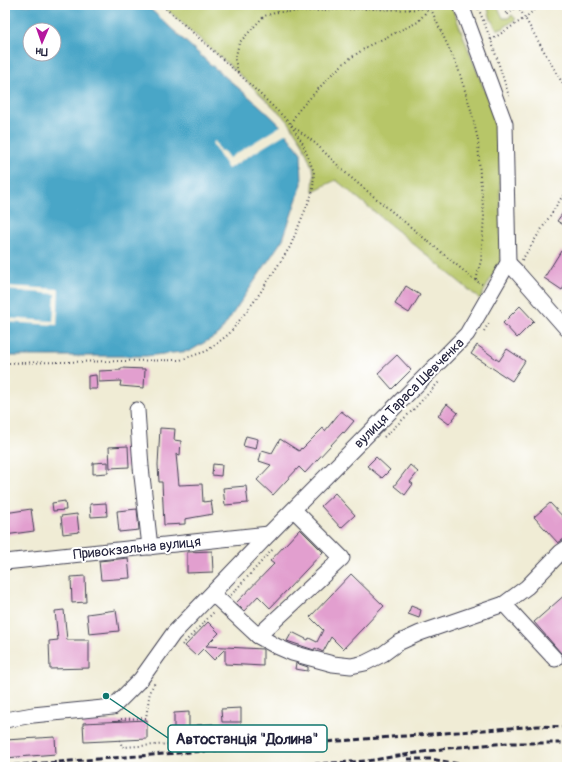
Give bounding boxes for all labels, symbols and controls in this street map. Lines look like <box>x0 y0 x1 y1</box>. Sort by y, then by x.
north arrow <box>22 22 62 62</box>
text: Пн <box>35 45 48 58</box>
street label: вулиця Тараса Шевченка <box>350 334 468 452</box>
street label: Привокзальна вулиця <box>72 533 202 563</box>
callout: Автостанція "Долина" <box>168 725 327 752</box>
text: Автостанція "Долина" <box>176 730 318 749</box>

